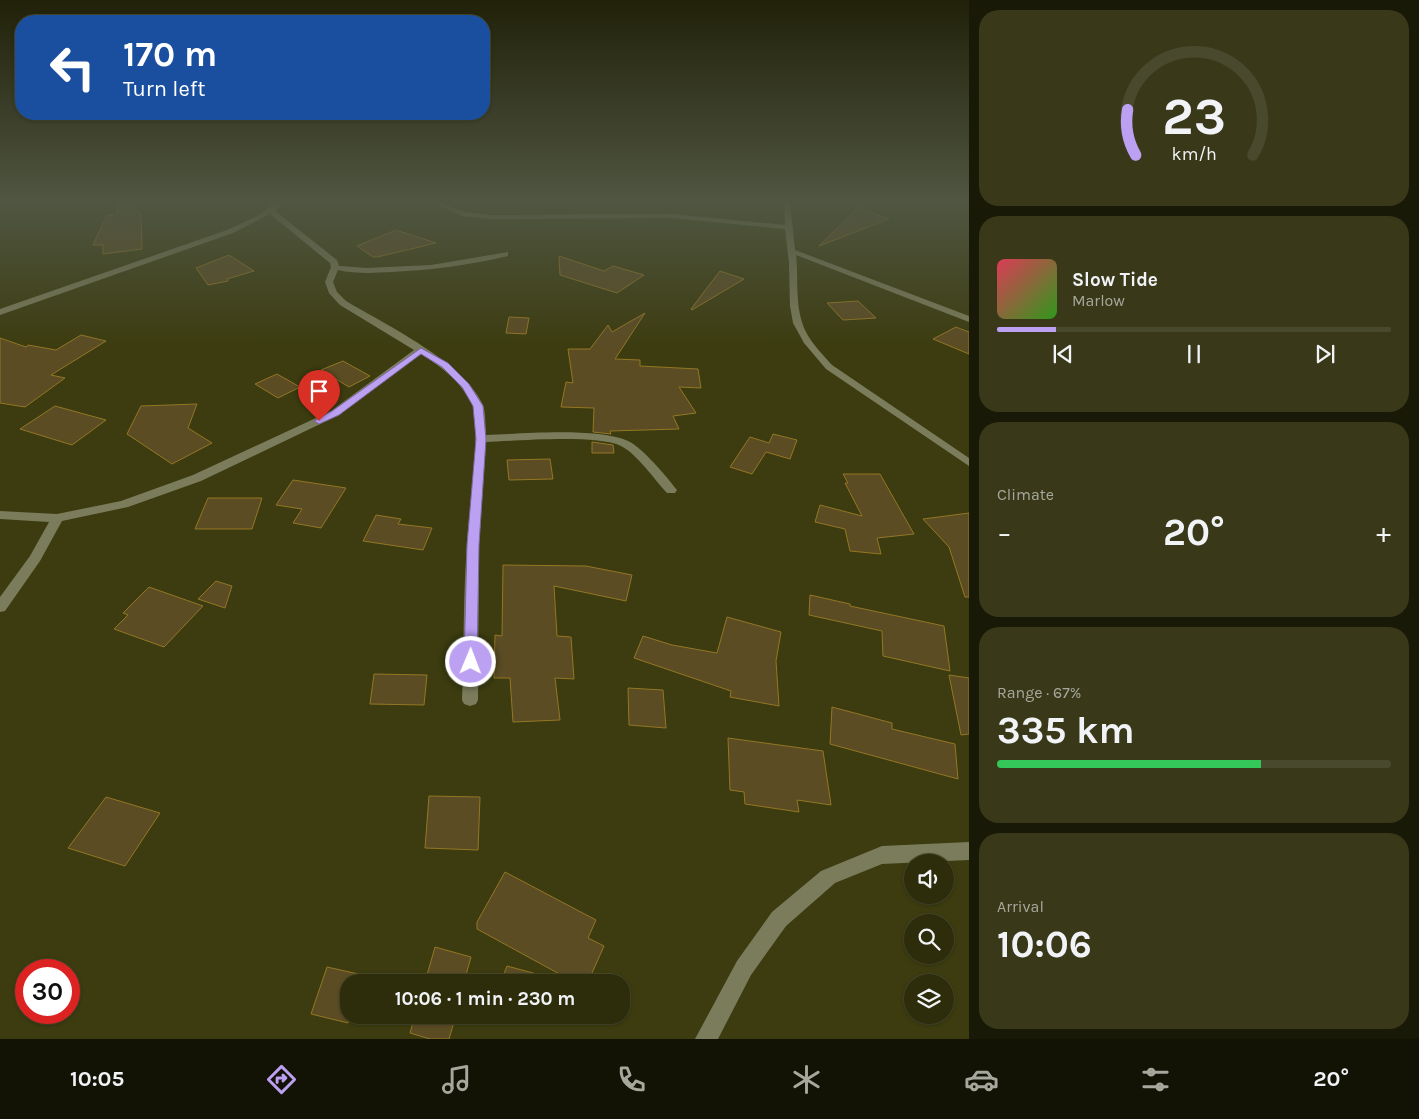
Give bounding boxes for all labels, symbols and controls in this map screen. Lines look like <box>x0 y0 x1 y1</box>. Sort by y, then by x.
text: 170 m <box>123 34 217 75</box>
icon: left <box>40 35 105 100</box>
text: Turn left <box>123 76 206 102</box>
text: 23 <box>1162 86 1226 147</box>
text: km/h <box>1171 144 1217 165</box>
text: Slow Tide <box>1072 269 1158 291</box>
text: Marlow <box>1072 291 1125 310</box>
icon: previous <box>1049 340 1077 368</box>
icon: pause <box>1180 340 1208 368</box>
icon: next <box>1311 340 1339 368</box>
pin <box>298 370 340 421</box>
icon: arrive <box>305 377 333 405</box>
text: Climate <box>997 485 1054 504</box>
text: 20° <box>1163 510 1225 555</box>
text: − <box>997 516 1012 549</box>
text: + <box>1376 516 1391 549</box>
position arrow <box>444 635 496 687</box>
text: Range · 67% <box>997 683 1081 702</box>
text: 335 km <box>997 708 1135 753</box>
map controls <box>904 854 954 1024</box>
button: sound <box>904 854 954 904</box>
text: Arrival <box>997 897 1044 916</box>
button: search <box>904 914 954 964</box>
text: 10:06 <box>997 922 1092 967</box>
speed limit sign: 30 <box>15 959 80 1024</box>
button: layers <box>904 974 954 1024</box>
text: 10:06 · 1 min · 230 m <box>395 988 575 1010</box>
icon: directions <box>264 1062 299 1097</box>
icon: music <box>439 1062 474 1097</box>
icon: phone <box>614 1062 649 1097</box>
icon: climate <box>789 1062 824 1097</box>
icon: car <box>964 1062 999 1097</box>
icon: filters <box>1138 1062 1173 1097</box>
text: 10:05 <box>70 1066 124 1092</box>
text: 20° <box>1313 1066 1349 1092</box>

